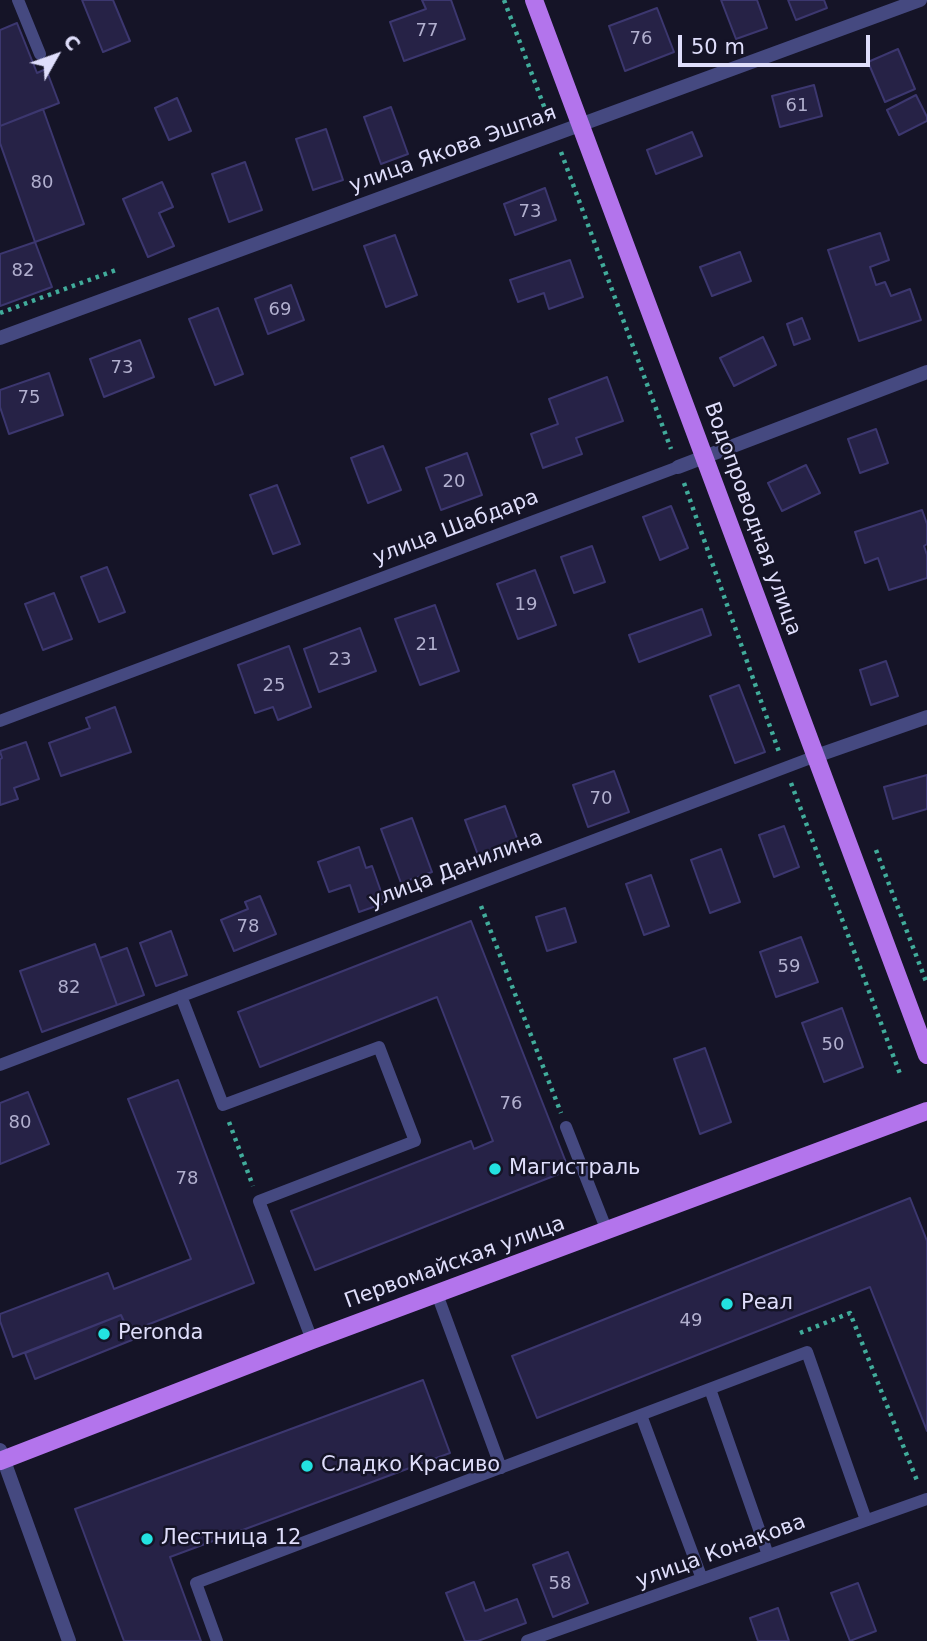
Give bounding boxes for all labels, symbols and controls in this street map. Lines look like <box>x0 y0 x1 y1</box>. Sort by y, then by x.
house number: 77 <box>416 20 438 42</box>
north arrow <box>21 21 91 91</box>
scale bar <box>682 21 874 65</box>
house number: 76 <box>630 28 652 50</box>
text: С <box>59 30 85 55</box>
text: 50 m <box>691 35 745 59</box>
house number: 61 <box>786 95 808 117</box>
street label: улица Якова Эшпая <box>346 101 560 199</box>
house number: 80 <box>31 172 53 194</box>
house number: 73 <box>519 201 541 223</box>
house number: 82 <box>12 260 34 282</box>
house number: 69 <box>269 299 291 321</box>
house number: 73 <box>111 357 133 379</box>
house number: 75 <box>18 387 40 409</box>
street label: Водопроводная улица <box>698 399 806 639</box>
house number: 20 <box>443 471 465 493</box>
street label: улица Шабдара <box>370 485 542 571</box>
house number: 19 <box>515 594 537 616</box>
house number: 21 <box>416 634 438 656</box>
house number: 23 <box>329 649 351 671</box>
house number: 25 <box>263 675 285 697</box>
house number: 70 <box>590 788 612 810</box>
street label: улица Данилина <box>366 825 546 915</box>
house number: 78 <box>237 916 259 938</box>
house number: 59 <box>778 956 800 978</box>
house number: 82 <box>58 977 80 999</box>
house number: 50 <box>822 1034 844 1056</box>
house number: 76 <box>500 1093 522 1115</box>
house number: 80 <box>9 1112 31 1134</box>
place label: Магистраль <box>509 1156 640 1182</box>
marker: Магистраль <box>487 1161 503 1177</box>
house number: 78 <box>176 1168 198 1190</box>
street label: Первомайская улица <box>341 1211 569 1315</box>
place label: Реал <box>741 1291 793 1317</box>
marker: Реал <box>719 1296 735 1312</box>
house number: 49 <box>680 1310 702 1332</box>
place label: Peronda <box>118 1321 203 1347</box>
marker: Peronda <box>96 1326 112 1342</box>
place label: Сладко Красиво <box>321 1453 500 1479</box>
marker: Сладко Красиво <box>299 1458 315 1474</box>
street label: улица Конакова <box>633 1510 809 1594</box>
place label: Лестница 12 <box>161 1526 301 1552</box>
marker: Лестница 12 <box>139 1531 155 1547</box>
house number: 58 <box>549 1573 571 1595</box>

